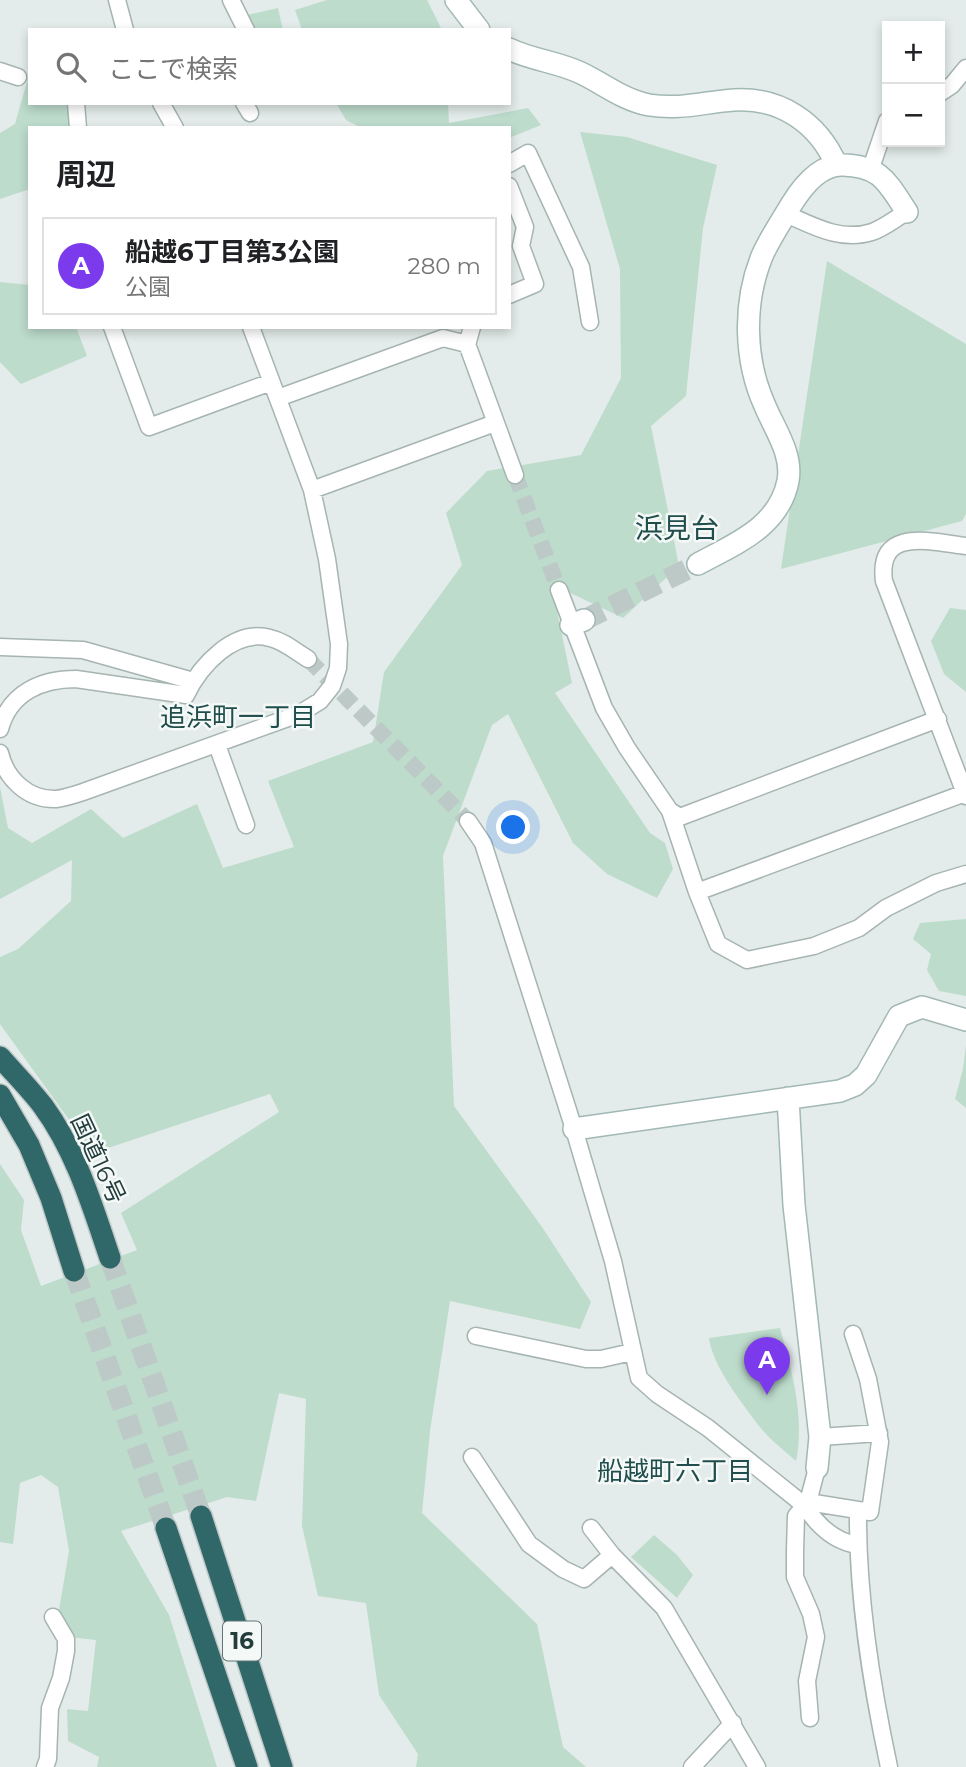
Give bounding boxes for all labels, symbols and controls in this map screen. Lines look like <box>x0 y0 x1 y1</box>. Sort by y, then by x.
map controls <box>882 21 945 147</box>
button: + <box>882 21 945 84</box>
search box <box>28 28 511 105</box>
icon: search <box>52 48 90 86</box>
text: ここで検索 <box>108 53 238 85</box>
button: − <box>882 84 945 147</box>
text: 周辺 <box>56 156 116 193</box>
text: 船越6丁目第3公園 <box>125 236 339 268</box>
text: A <box>72 252 90 280</box>
text: 280 m <box>408 252 481 280</box>
text: 公園 <box>125 273 171 301</box>
district label: 浜見台 <box>635 511 719 545</box>
district label: 追浜町一丁目 <box>160 701 316 733</box>
your location <box>496 810 530 844</box>
street label: 国道16号 <box>65 1109 132 1208</box>
pin: A <box>744 1337 790 1395</box>
district label: 船越町六丁目 <box>597 1455 753 1487</box>
road number: 16 <box>223 1622 261 1660</box>

